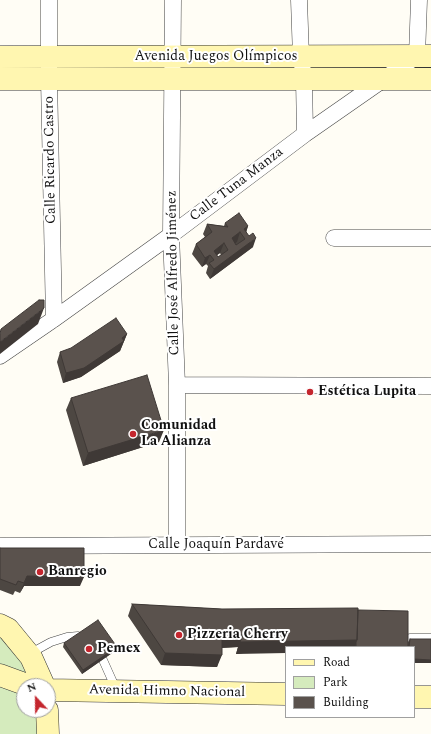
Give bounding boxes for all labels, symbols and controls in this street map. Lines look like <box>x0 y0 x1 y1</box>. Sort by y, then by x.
street label: Avenida Juegos Olímpicos <box>134 49 298 65</box>
street label: Calle Ricardo Castro <box>41 96 61 224</box>
street label: Calle Tuna Manza <box>187 144 287 226</box>
street label: Calle José Alfredo Jiménez <box>164 190 184 356</box>
place label: Estética Lupita <box>318 384 416 400</box>
marker: Estética Lupita <box>305 387 315 397</box>
place label: Comunidad La Alianza <box>141 418 216 450</box>
marker: Comunidad La Alianza <box>128 429 138 439</box>
street label: Calle Joaquín Pardavé <box>148 537 284 553</box>
place label: Banregio <box>48 564 107 580</box>
marker: Banregio <box>35 567 45 577</box>
place label: Pizzeria Cherry <box>187 627 288 643</box>
marker: Pizzeria Cherry <box>174 630 184 640</box>
place label: Pemex <box>97 641 140 657</box>
marker: Pemex <box>84 644 94 654</box>
legend <box>285 646 415 718</box>
text: Road <box>323 653 350 672</box>
text: Park <box>323 673 348 692</box>
north arrow <box>16 678 56 718</box>
text: N <box>24 678 39 697</box>
street label: Avenida Himno Nacional <box>89 682 245 702</box>
text: Building <box>323 693 369 712</box>

